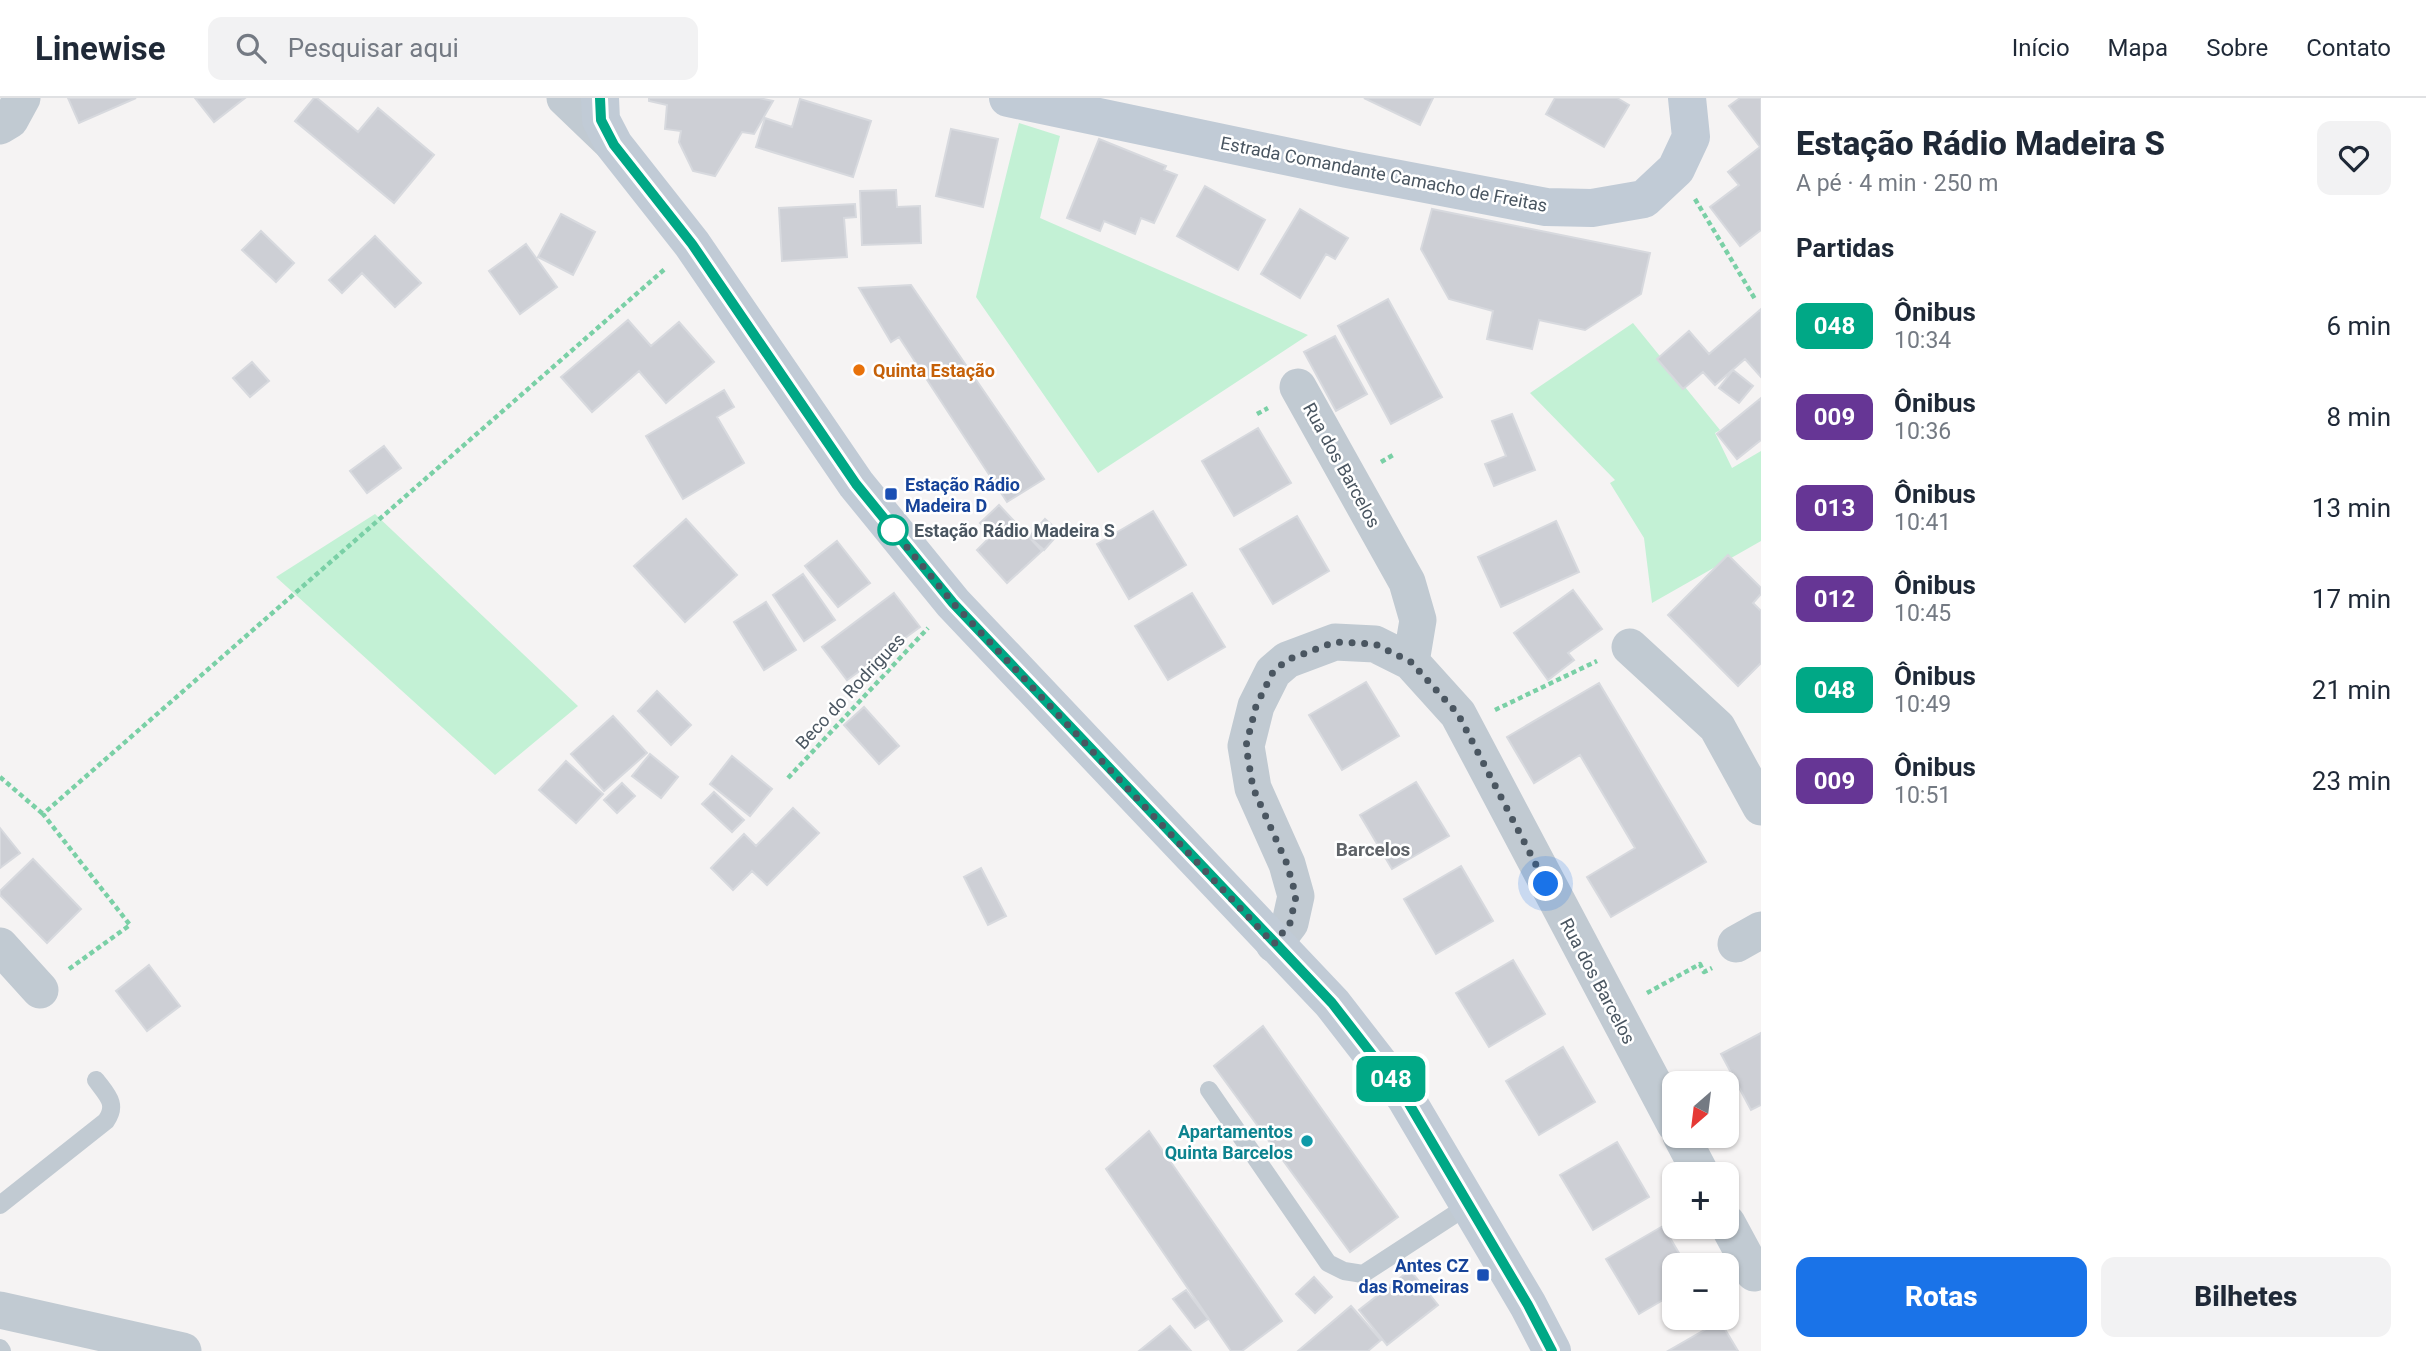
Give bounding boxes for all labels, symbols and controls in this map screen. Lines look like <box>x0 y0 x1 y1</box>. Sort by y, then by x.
search box <box>208 17 698 80</box>
text: Linewise <box>35 29 166 68</box>
icon: search <box>232 29 270 67</box>
text: Pesquisar aqui <box>288 33 459 63</box>
text: Início <box>2012 34 2070 62</box>
text: Mapa <box>2108 34 2168 62</box>
text: Sobre <box>2206 34 2268 62</box>
text: Contato <box>2306 34 2391 62</box>
button: heart <box>2317 121 2391 195</box>
text: Estação Rádio Madeira S <box>1796 124 2165 163</box>
street label: Estrada Comandante Camacho de Freitas <box>1219 132 1549 216</box>
text: A pé · 4 min · 250 m <box>1796 170 1998 197</box>
text: Partidas <box>1796 233 1894 263</box>
text: Ônibus <box>1894 297 1976 327</box>
text: 6 min <box>2326 311 2391 341</box>
text: 048 <box>1814 312 1855 340</box>
text: 10:34 <box>1894 327 1951 354</box>
place label: Quinta Estação <box>873 360 995 381</box>
marker: Quinta Estação <box>851 362 867 378</box>
text: Ônibus <box>1894 388 1976 418</box>
street label: Rua dos Barcelos <box>1299 399 1385 531</box>
text: 8 min <box>2326 402 2391 432</box>
text: 009 <box>1814 403 1855 431</box>
text: 10:36 <box>1894 418 1951 445</box>
place label: Estação Rádio Madeira D <box>905 474 1020 516</box>
text: Ônibus <box>1894 479 1976 509</box>
marker: Estação Rádio Madeira D <box>883 486 899 502</box>
text: 13 min <box>2312 493 2391 523</box>
text: 013 <box>1814 494 1855 522</box>
text: 10:41 <box>1894 509 1951 536</box>
marker: Estação Rádio Madeira S <box>878 515 908 545</box>
place label: Estação Rádio Madeira S <box>914 520 1115 541</box>
text: Ônibus <box>1894 570 1976 600</box>
text: 17 min <box>2312 584 2391 614</box>
text: 012 <box>1814 585 1855 613</box>
text: 10:45 <box>1894 600 1951 627</box>
street label: Beco do Rodrigues <box>791 629 909 753</box>
text: Ônibus <box>1894 661 1976 691</box>
text: 21 min <box>2312 675 2391 705</box>
text: 048 <box>1814 676 1855 704</box>
text: 10:49 <box>1894 691 1951 718</box>
text: Ônibus <box>1894 752 1976 782</box>
text: 23 min <box>2312 766 2391 796</box>
text: 009 <box>1814 767 1855 795</box>
text: 10:51 <box>1894 782 1951 809</box>
district label: Barcelos <box>1336 838 1411 861</box>
your location <box>1528 866 1563 901</box>
street label: Rua dos Barcelos <box>1556 915 1640 1047</box>
line badge: 048 <box>1351 1056 1431 1102</box>
text: 048 <box>1370 1065 1412 1093</box>
north arrow <box>1662 1071 1740 1148</box>
map controls <box>1662 1071 1739 1330</box>
place label: Apartamentos Quinta Barcelos <box>1165 1121 1293 1163</box>
marker: Apartamentos Quinta Barcelos <box>1299 1133 1315 1149</box>
button: + <box>1662 1162 1739 1239</box>
button: − <box>1662 1253 1739 1330</box>
place label: Antes CZ das Romeiras <box>1359 1255 1469 1297</box>
button: Rotas <box>1796 1257 2087 1337</box>
button: Bilhetes <box>2101 1257 2391 1337</box>
marker: Antes CZ das Romeiras <box>1475 1267 1491 1283</box>

